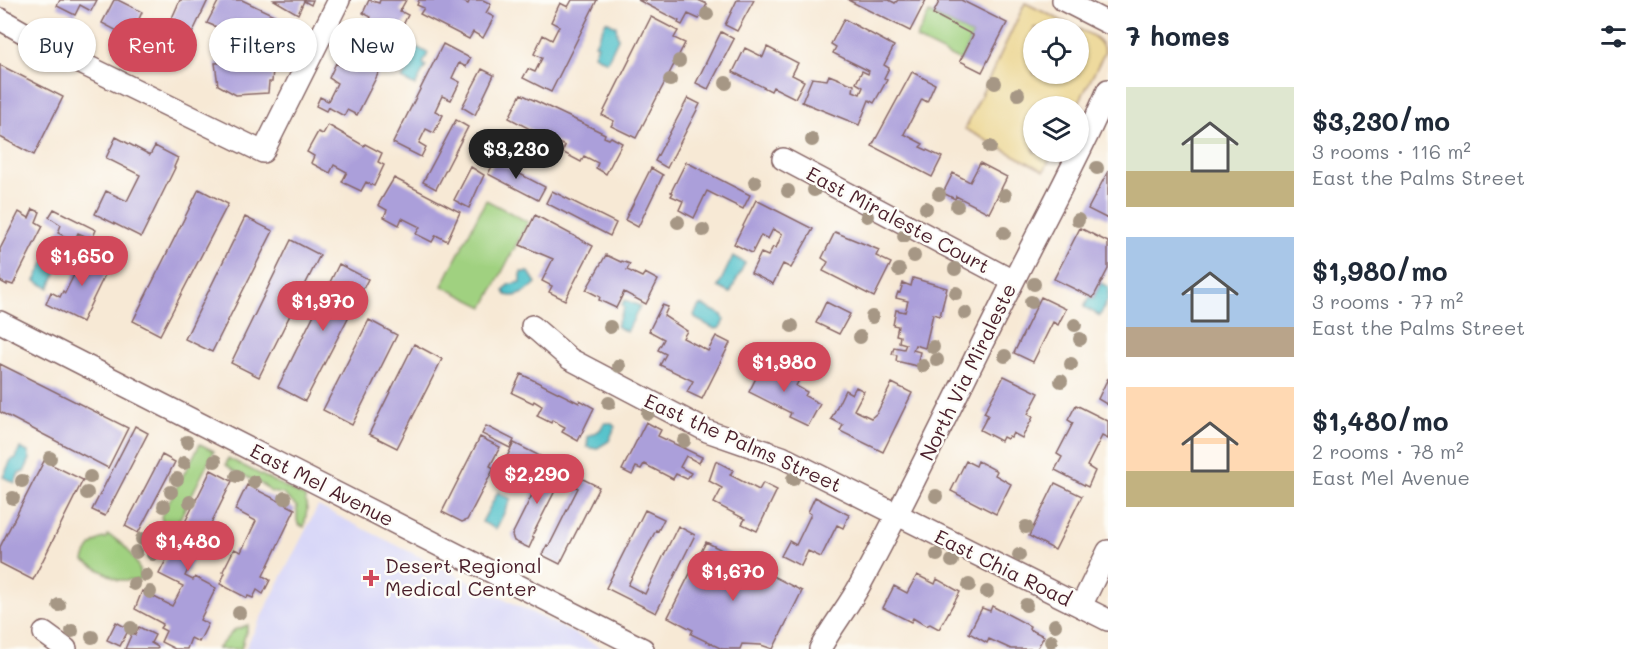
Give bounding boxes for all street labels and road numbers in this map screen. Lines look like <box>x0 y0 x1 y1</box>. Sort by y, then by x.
street label: East Miraleste Court <box>802 160 995 278</box>
street label: North Via Miraleste <box>913 279 1021 464</box>
street label: East the Palms Street <box>641 387 846 497</box>
street label: East Mel Avenue <box>246 437 399 532</box>
street label: East Chia Road <box>931 523 1076 611</box>

